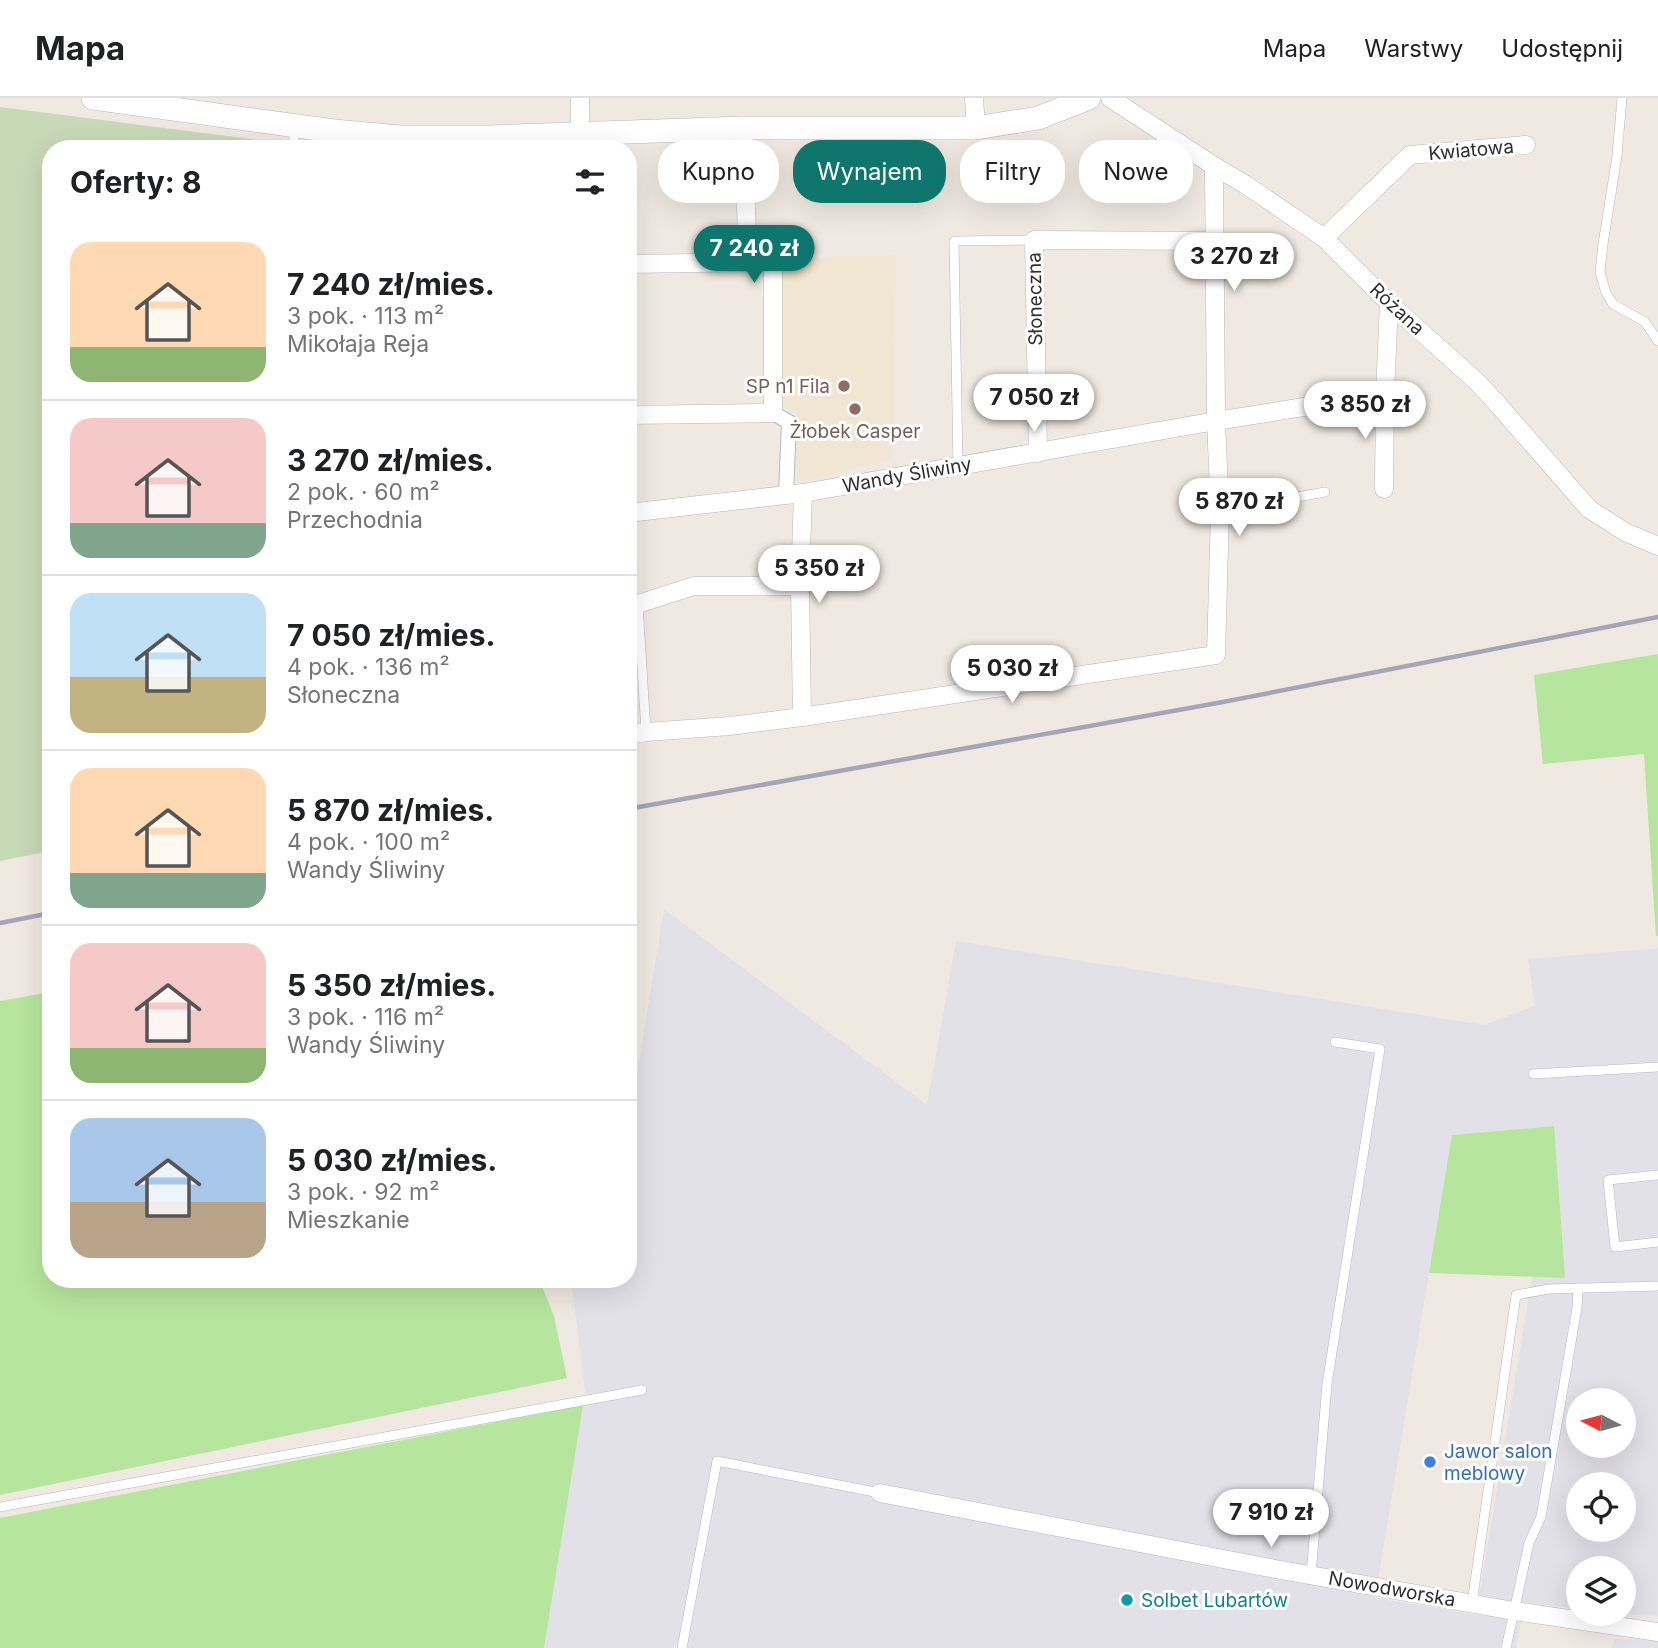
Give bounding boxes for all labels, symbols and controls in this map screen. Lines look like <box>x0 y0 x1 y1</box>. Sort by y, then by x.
text: Mapa <box>35 28 125 68</box>
text: Mapa <box>1263 34 1326 63</box>
text: Warstwy <box>1364 34 1463 63</box>
text: Udostępnij <box>1501 34 1623 63</box>
street label: Kwiatowa <box>1427 135 1515 165</box>
chip: Kupno <box>658 140 779 203</box>
chip: Wynajem <box>793 140 946 203</box>
chip: Filtry <box>960 140 1065 203</box>
chip: Nowe <box>1079 140 1193 203</box>
icon: filters <box>571 163 609 201</box>
text: Oferty: 8 <box>70 164 201 200</box>
pin: 7 240 zł <box>682 226 826 285</box>
text: 7 240 zł <box>710 234 798 262</box>
pin: 3 270 zł <box>1162 234 1306 293</box>
text: 3 270 zł <box>1190 242 1278 270</box>
street label: Słoneczna <box>1023 252 1047 346</box>
text: 7 240 zł/mies. <box>287 266 495 302</box>
icon: home <box>126 270 210 354</box>
street label: Różana <box>1365 278 1429 340</box>
text: 3 pok. · 113 m² <box>287 302 444 330</box>
text: Mikołaja Reja <box>287 330 429 358</box>
pin: 7 050 zł <box>962 374 1106 434</box>
place label: SP n1 Fila <box>746 375 830 398</box>
marker: SP n1 Fila <box>836 378 852 394</box>
pin: 3 850 zł <box>1293 382 1437 441</box>
text: 7 050 zł <box>989 383 1079 411</box>
text: 3 850 zł <box>1320 390 1410 418</box>
marker: Żłobek Casper <box>847 401 863 417</box>
place label: Żłobek Casper <box>790 420 920 443</box>
text: 3 270 zł/mies. <box>287 442 494 478</box>
icon: home <box>126 446 210 530</box>
street label: Wandy Śliwiny <box>841 452 974 498</box>
text: 2 pok. · 60 m² <box>287 478 440 506</box>
pin: 5 870 zł <box>1167 478 1311 538</box>
text: 5 870 zł <box>1195 487 1283 515</box>
text: Przechodnia <box>287 506 423 534</box>
pin: 5 350 zł <box>747 546 891 605</box>
text: 5 350 zł <box>774 554 864 582</box>
text: 7 050 zł/mies. <box>287 617 495 653</box>
icon: home <box>126 621 210 705</box>
pin: 5 030 zł <box>940 646 1084 705</box>
text: 4 pok. · 136 m² <box>287 653 450 681</box>
text: 5 030 zł <box>967 654 1057 682</box>
text: Słoneczna <box>287 681 400 709</box>
text: 5 870 zł/mies. <box>287 792 494 828</box>
icon: home <box>126 796 210 880</box>
text: 4 pok. · 100 m² <box>287 828 450 856</box>
text: Wandy Śliwiny <box>287 856 445 884</box>
text: 5 350 zł/mies. <box>287 967 496 1003</box>
icon: home <box>126 971 210 1055</box>
text: 3 pok. · 116 m² <box>287 1003 444 1031</box>
text: Wandy Śliwiny <box>287 1031 445 1059</box>
text: 5 030 zł/mies. <box>287 1142 497 1178</box>
icon: home <box>126 1146 210 1230</box>
text: 3 pok. · 92 m² <box>287 1178 439 1206</box>
text: Mieszkanie <box>287 1206 410 1234</box>
north arrow <box>1566 1388 1636 1458</box>
map controls <box>1566 1388 1636 1626</box>
place label: Jawor salon meblowy <box>1444 1440 1553 1485</box>
marker: Jawor salon meblowy <box>1422 1454 1438 1470</box>
button: locate <box>1566 1472 1636 1542</box>
pin: 7 910 zł <box>1199 1490 1343 1549</box>
text: 7 910 zł <box>1229 1498 1313 1526</box>
button: layers <box>1566 1556 1636 1626</box>
street label: Nowodworska <box>1327 1567 1457 1611</box>
place label: Solbet Lubartów <box>1141 1589 1288 1612</box>
marker: Solbet Lubartów <box>1119 1592 1135 1608</box>

